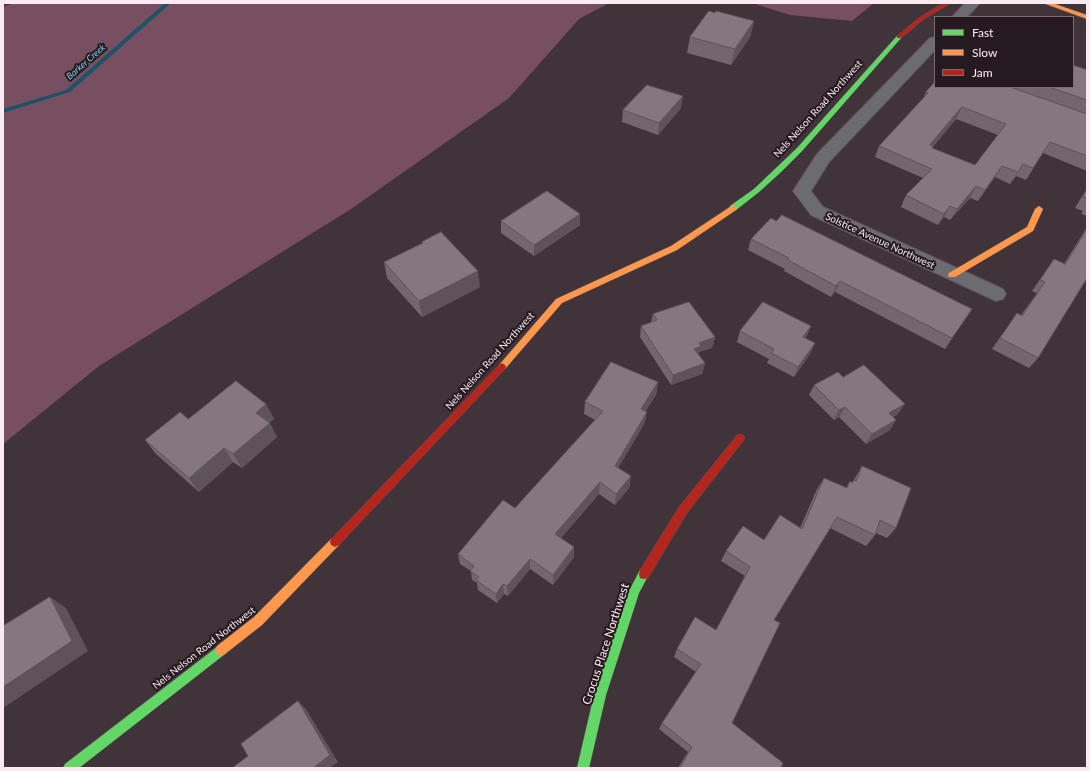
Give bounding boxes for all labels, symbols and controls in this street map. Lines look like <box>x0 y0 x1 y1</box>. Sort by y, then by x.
legend <box>934 16 1074 88</box>
text: Fast <box>972 25 993 40</box>
water label: Barker Creek <box>64 42 108 82</box>
text: Slow <box>972 45 997 60</box>
street label: Nels Nelson Road Northwest <box>771 58 865 160</box>
text: Jam <box>972 65 993 80</box>
street label: Solstice Avenue Northwest <box>824 210 936 272</box>
street label: Nels Nelson Road Northwest <box>443 310 537 412</box>
street label: Crocus Place Northwest <box>580 581 632 707</box>
street label: Nels Nelson Road Northwest <box>150 604 258 692</box>

